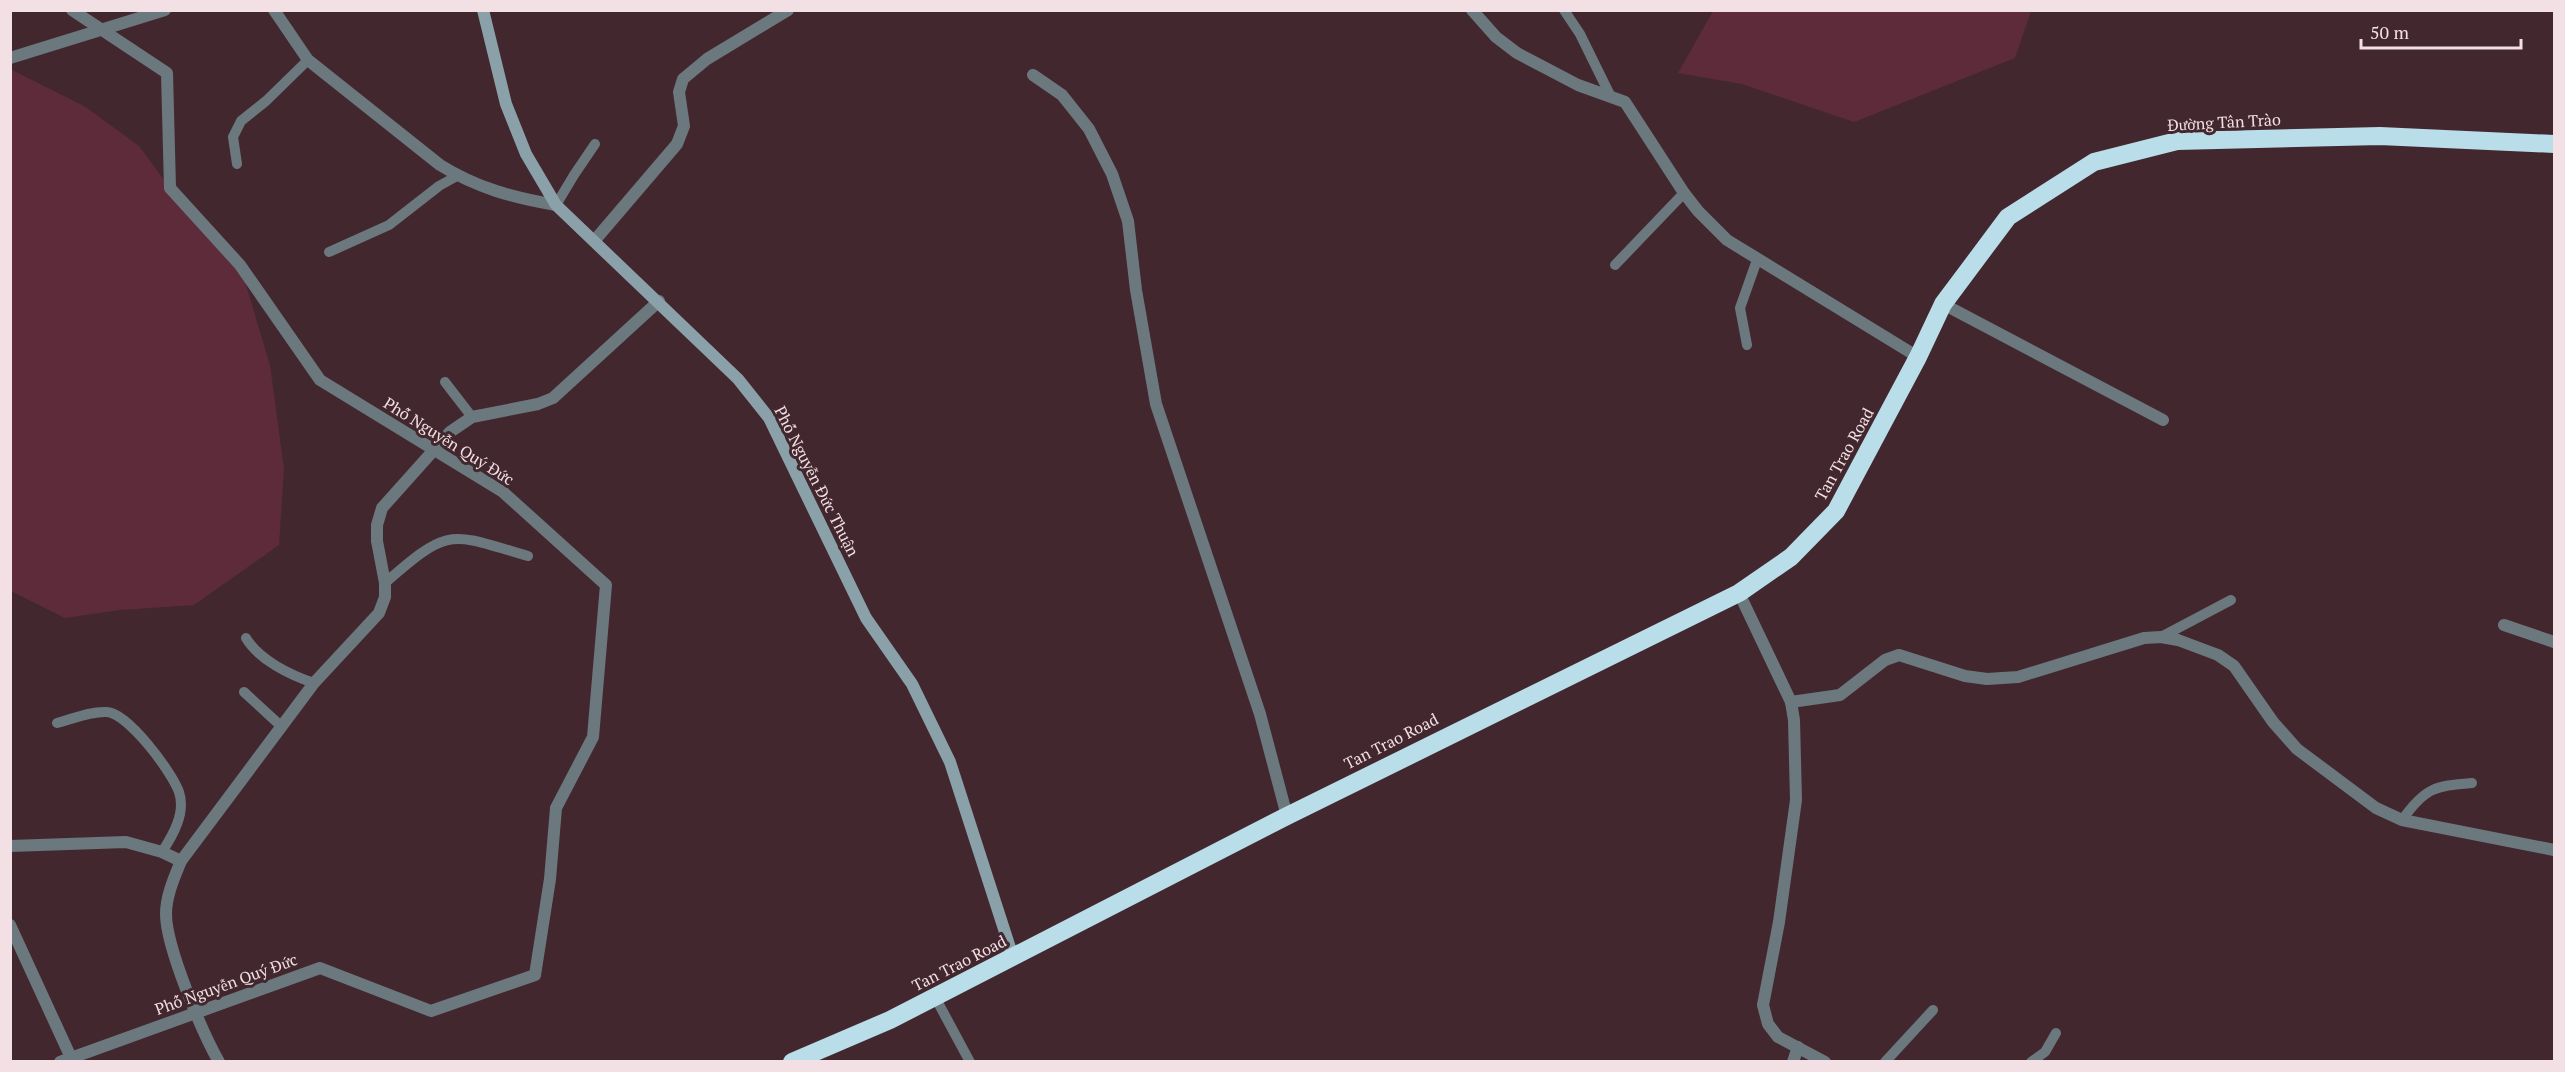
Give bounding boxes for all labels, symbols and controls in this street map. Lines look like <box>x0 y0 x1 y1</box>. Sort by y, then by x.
scale bar <box>2361 12 2522 50</box>
text: 50 m <box>2370 20 2410 44</box>
street label: Đường Tân Trào <box>2167 108 2281 136</box>
street label: Phố Nguyễn Quý Đức <box>380 392 518 490</box>
street label: Phố Nguyễn Đức Thuận <box>770 402 865 560</box>
street label: Tan Trao Road <box>1809 404 1879 504</box>
street label: Tan Trao Road <box>1340 708 1442 774</box>
street label: Tan Trao Road <box>908 930 1010 996</box>
street label: Phố Nguyễn Quý Đức <box>152 948 300 1020</box>

